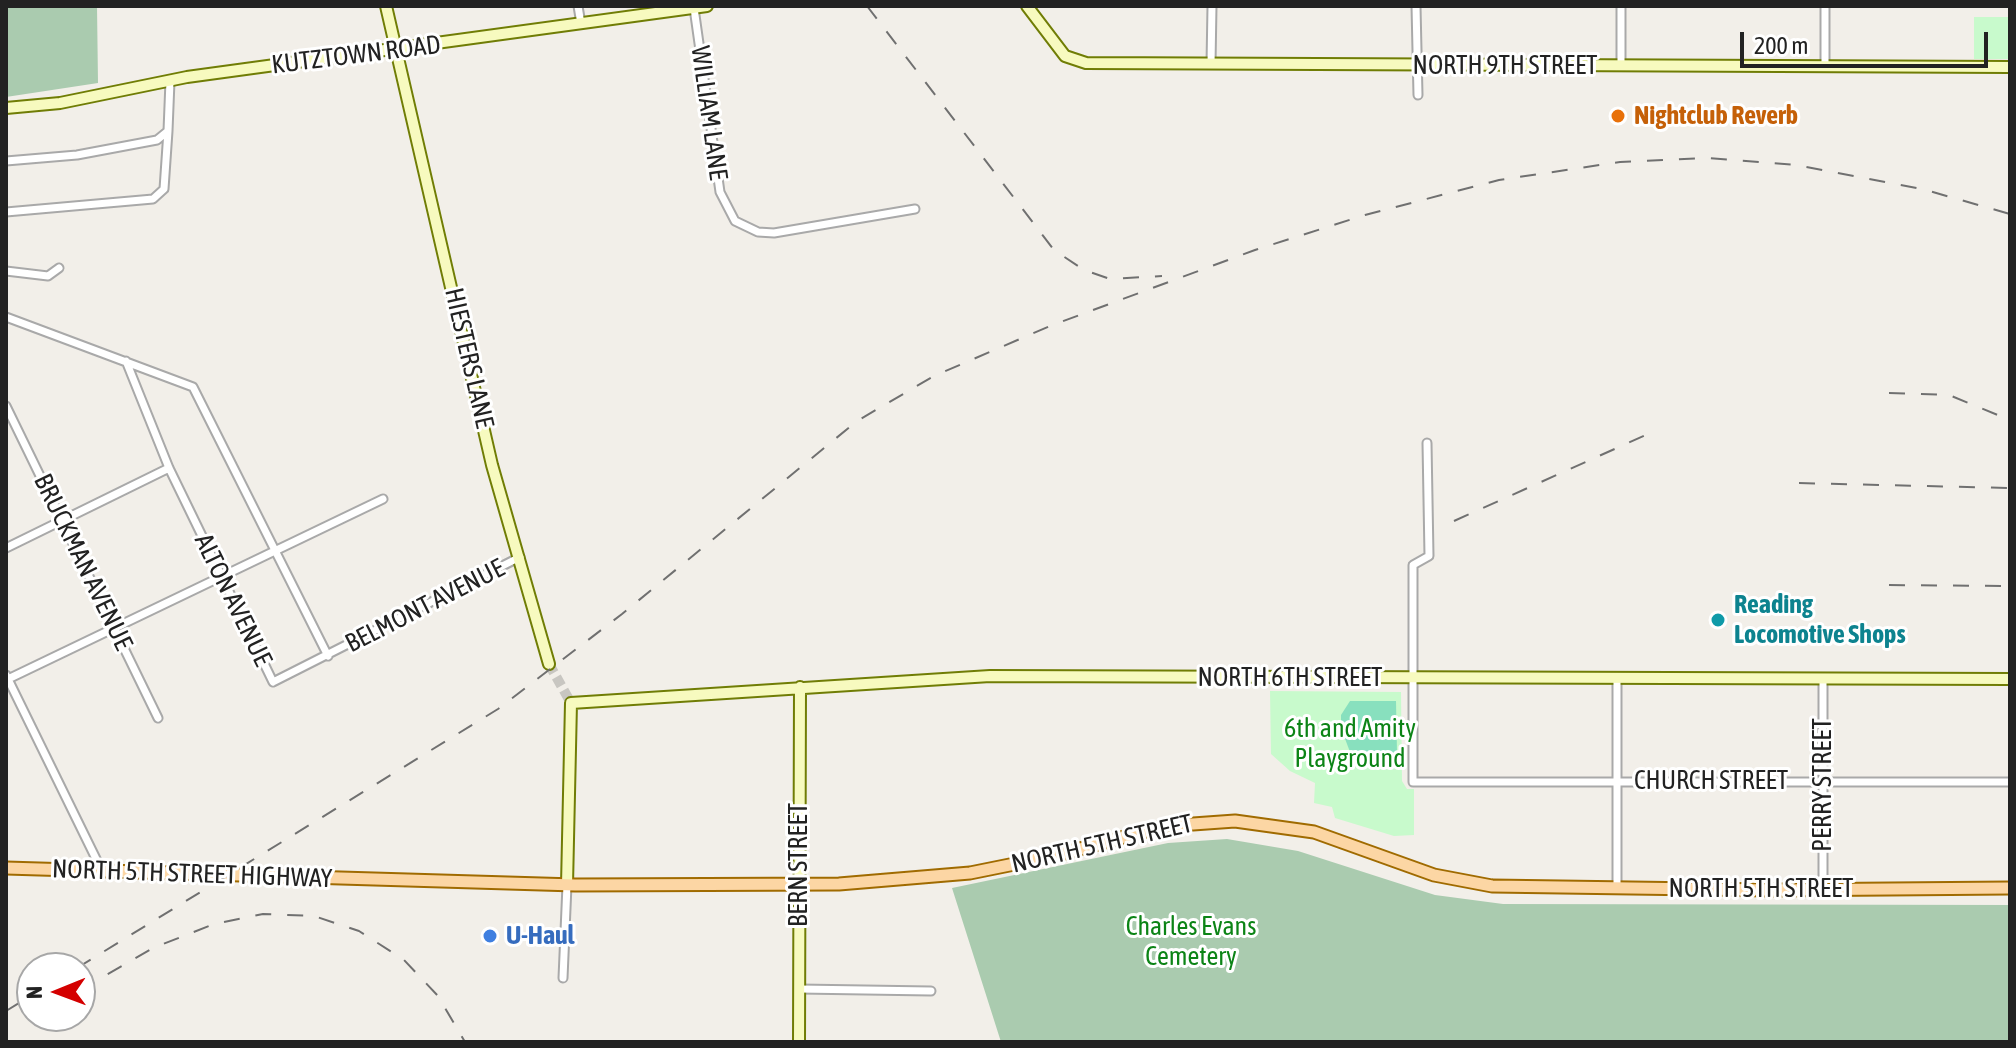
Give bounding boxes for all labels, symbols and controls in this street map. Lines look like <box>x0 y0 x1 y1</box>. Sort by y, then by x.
scale bar <box>1744 16 1992 66</box>
street label: KUTZTOWN ROAD <box>270 29 442 81</box>
text: 200 m <box>1754 32 1808 59</box>
street label: WILLIAM LANE <box>684 44 734 182</box>
street label: NORTH 9TH STREET <box>1413 50 1597 82</box>
place label: Nightclub Reverb <box>1634 100 1798 132</box>
marker: Nightclub Reverb <box>1609 107 1627 125</box>
street label: HIESTERS LANE <box>438 285 500 431</box>
street label: BRUCKMAN AVENUE <box>27 469 139 655</box>
street label: ALTON AVENUE <box>188 529 278 671</box>
street label: BELMONT AVENUE <box>340 553 510 659</box>
place label: Reading Locomotive Shops <box>1734 589 1906 650</box>
marker: Reading Locomotive Shops <box>1709 611 1727 629</box>
street label: NORTH 6TH STREET <box>1198 662 1382 694</box>
park label: 6th and Amity Playground <box>1284 713 1416 774</box>
street label: PERRY STREET <box>1807 718 1839 852</box>
street label: CHURCH STREET <box>1634 765 1788 797</box>
street label: BERN STREET <box>783 803 815 927</box>
street label: NORTH 5TH STREET <box>1008 808 1196 880</box>
street label: NORTH 5TH STREET HIGHWAY <box>51 854 333 894</box>
street label: NORTH 5TH STREET <box>1669 873 1853 905</box>
park label: Charles Evans Cemetery <box>1126 911 1256 972</box>
place label: U-Haul <box>506 920 574 952</box>
marker: U-Haul <box>481 927 499 945</box>
north arrow <box>16 952 96 1032</box>
text: N <box>21 986 47 999</box>

